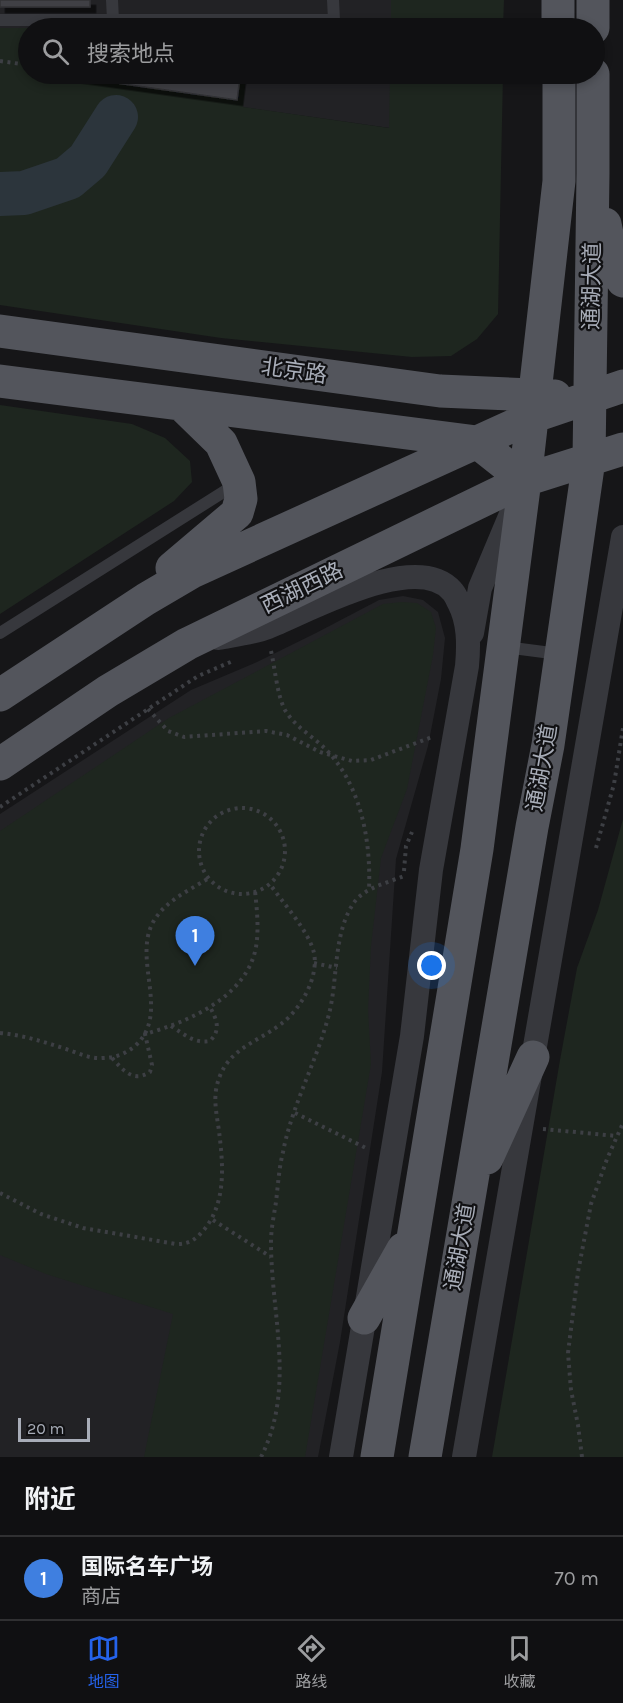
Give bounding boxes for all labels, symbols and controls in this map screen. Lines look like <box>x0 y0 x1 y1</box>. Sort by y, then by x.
search box <box>18 18 605 84</box>
icon: search <box>39 35 72 68</box>
text: 搜索地点 <box>87 41 175 67</box>
street label: 通湖大道 <box>578 242 606 330</box>
street label: 北京路 <box>260 354 328 388</box>
street label: 西湖西路 <box>257 557 347 619</box>
street label: 通湖大道 <box>522 722 562 814</box>
pin: 1 <box>176 916 214 966</box>
your location <box>417 951 446 980</box>
street label: 通湖大道 <box>440 1201 480 1293</box>
scale bar <box>18 1415 90 1442</box>
text: 20 m <box>27 1419 65 1438</box>
text: 附近 <box>24 1484 76 1515</box>
text: 国际名车广场 <box>81 1554 213 1580</box>
text: 1 <box>40 1567 47 1590</box>
text: 70 m <box>554 1567 599 1590</box>
text: 商店 <box>81 1585 121 1608</box>
tab: 地图 <box>87 1632 120 1692</box>
tab: 路线 <box>295 1632 328 1692</box>
tab: 收藏 <box>503 1632 536 1692</box>

